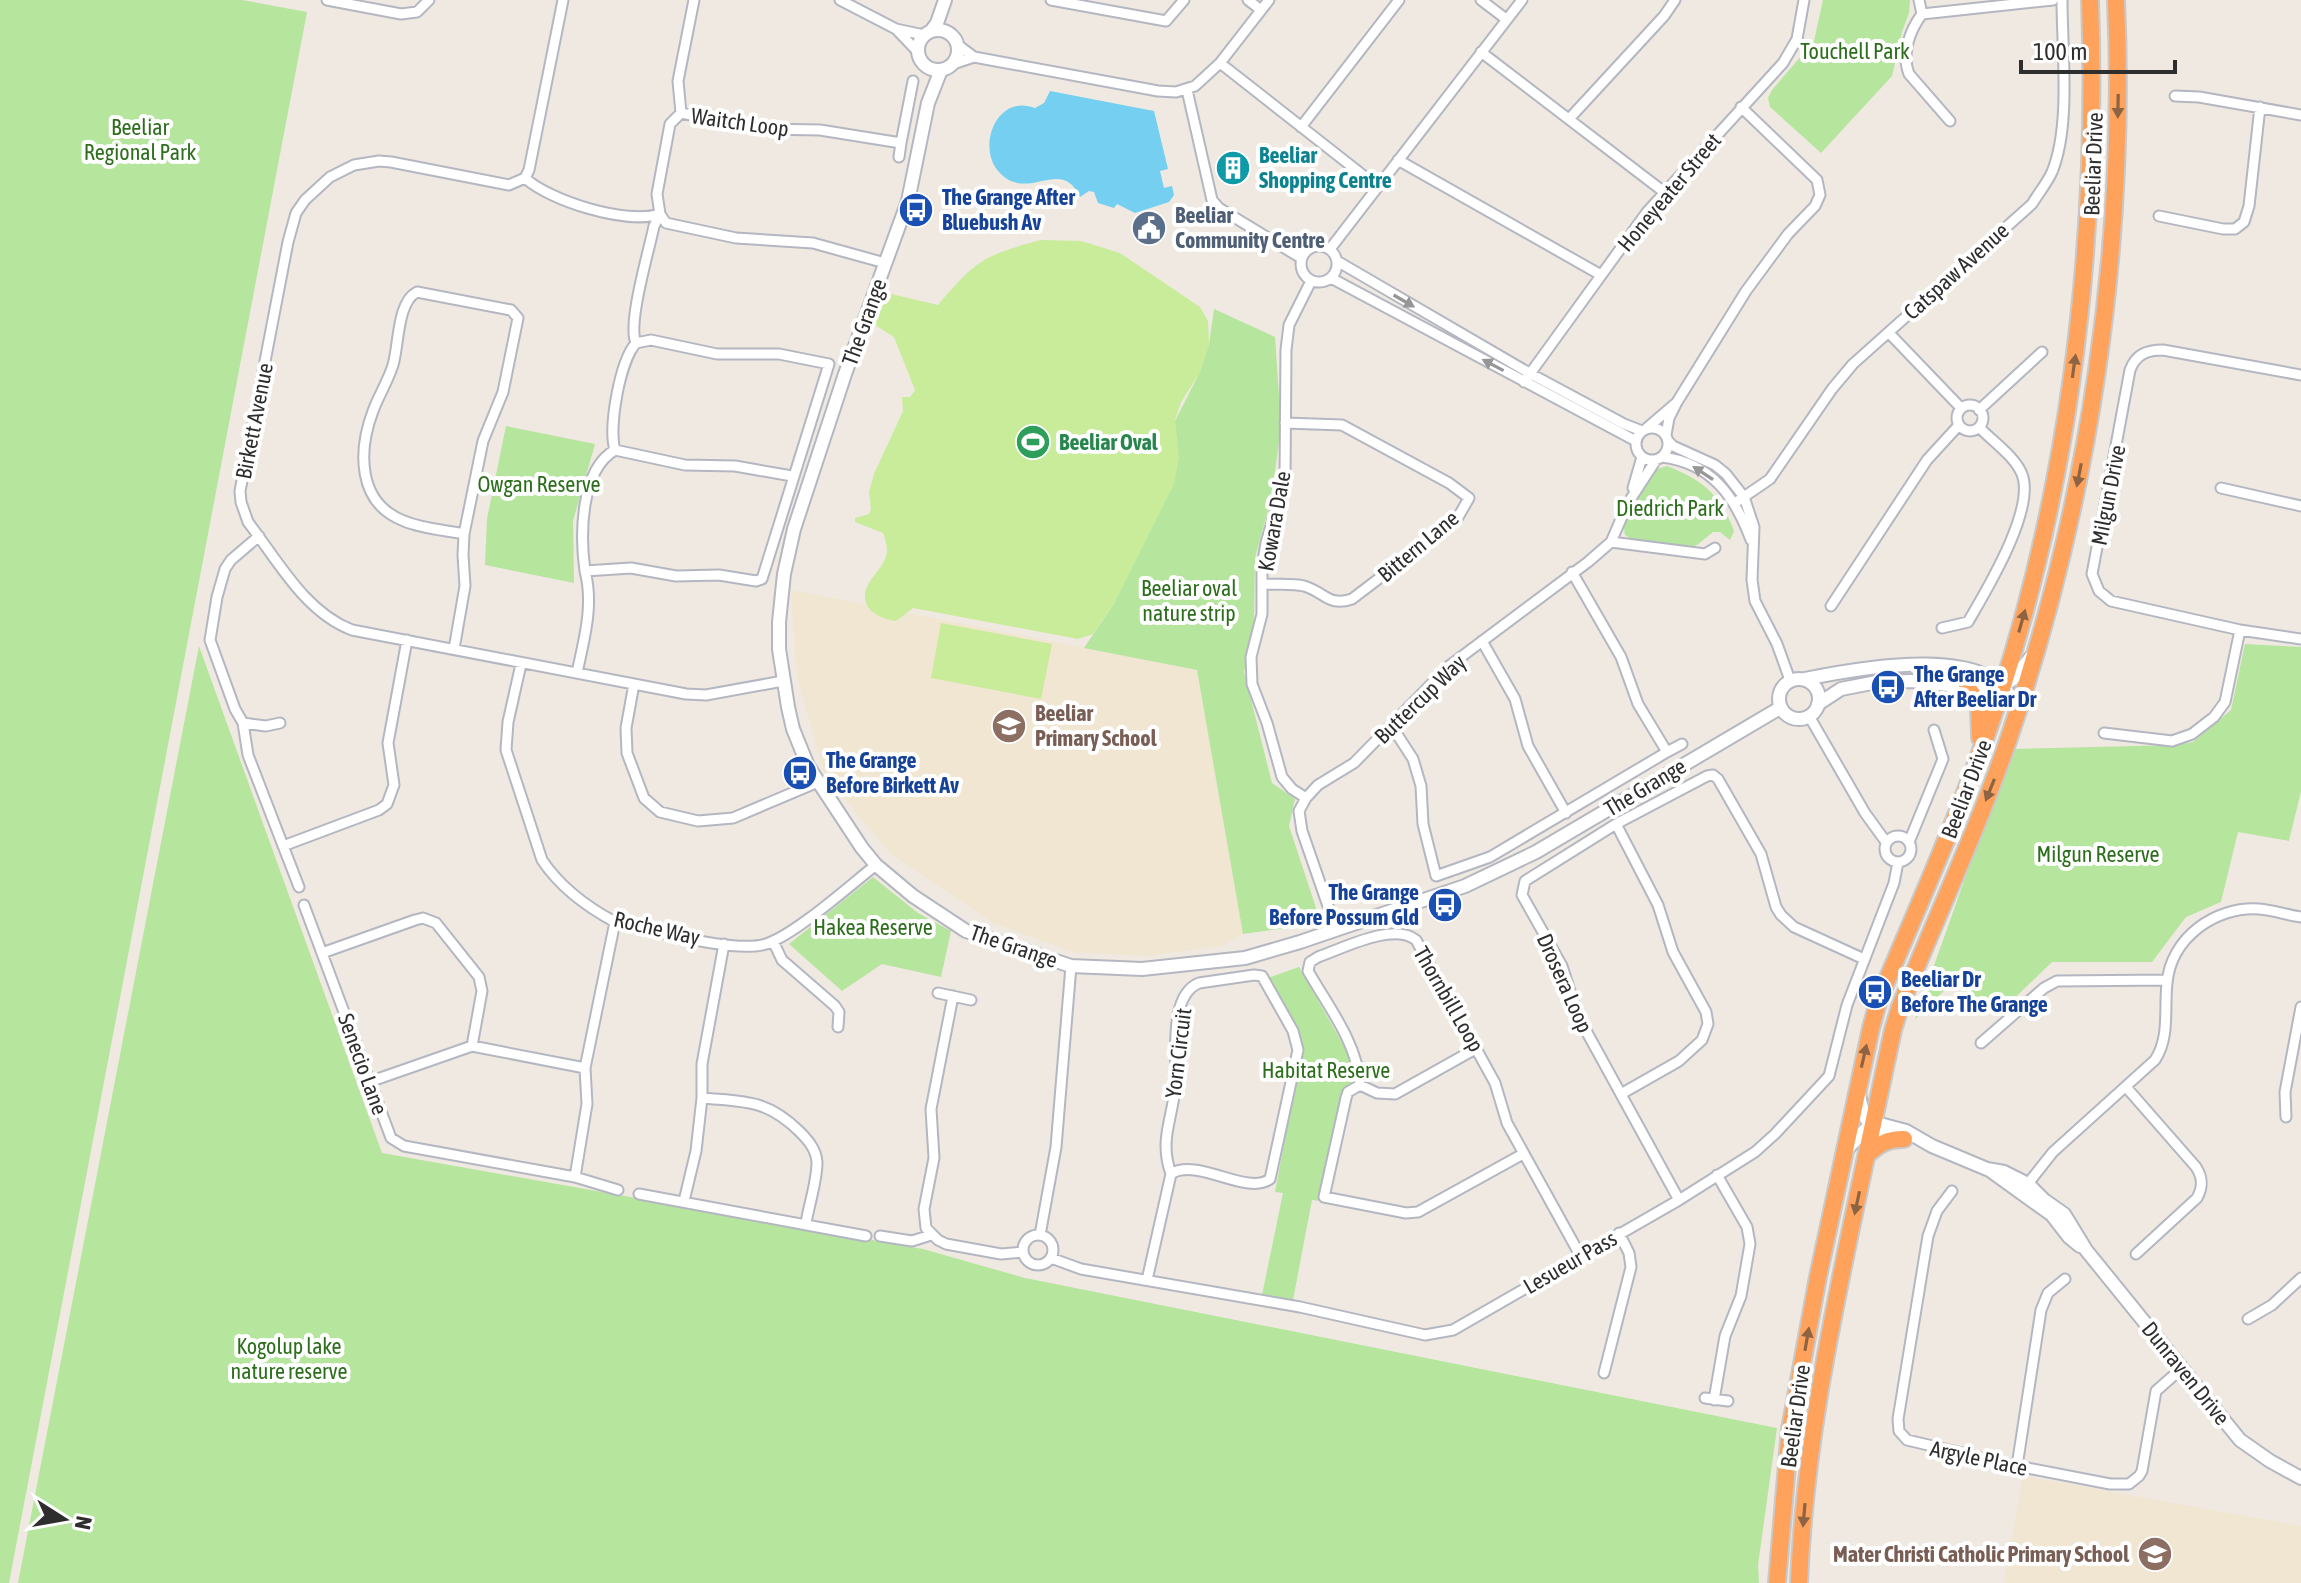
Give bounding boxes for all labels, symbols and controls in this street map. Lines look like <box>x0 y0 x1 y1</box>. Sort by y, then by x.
scale bar <box>2021 24 2175 74</box>
park label: Touchell Park <box>1800 38 1910 64</box>
text: 100 m <box>2033 38 2087 65</box>
one-way arrow <box>2112 94 2124 119</box>
street label: Waitch Loop <box>690 102 790 142</box>
street label: Beeliar Drive <box>2078 112 2108 216</box>
park label: Beeliar Regional Park <box>84 114 196 165</box>
street label: Honeyeater Street <box>1612 128 1726 256</box>
place label: Beeliar Shopping Centre <box>1259 142 1392 193</box>
building icon: Beeliar Shopping Centre <box>1214 149 1252 187</box>
place label: The Grange After Bluebush Av <box>942 184 1075 235</box>
bus stop icon: The Grange After Bluebush Av <box>897 191 935 229</box>
place label: Beeliar Community Centre <box>1175 202 1325 253</box>
public building icon: Beeliar Community Centre <box>1130 209 1168 247</box>
street label: Catspaw Avenue <box>1898 217 2014 325</box>
street label: The Grange <box>836 275 892 369</box>
one-way arrow <box>1393 293 1415 307</box>
one-way arrow <box>2068 353 2081 378</box>
one-way arrow <box>1481 359 1504 372</box>
street label: Birkett Avenue <box>230 361 278 481</box>
sports icon: Beeliar Oval <box>1014 423 1052 461</box>
place label: Beeliar Oval <box>1059 429 1159 455</box>
street label: Milgun Drive <box>2086 443 2130 547</box>
one-way arrow <box>2072 463 2084 488</box>
one-way arrow <box>1693 465 1714 480</box>
street label: Kowara Dale <box>1252 469 1296 573</box>
park label: Owgan Reserve <box>478 471 601 497</box>
park label: Diedrich Park <box>1616 495 1724 521</box>
street label: Bittern Lane <box>1372 505 1464 587</box>
park label: Beeliar oval nature strip <box>1141 575 1237 626</box>
one-way arrow <box>2016 608 2029 632</box>
street label: Buttercup Way <box>1369 649 1471 749</box>
place label: The Grange After Beeliar Dr <box>1913 661 2037 712</box>
bus stop icon: The Grange After Beeliar Dr <box>1869 668 1907 706</box>
place label: Beeliar Primary School <box>1035 700 1158 751</box>
school or university icon: Beeliar Primary School <box>990 707 1028 745</box>
street label: Beeliar Drive <box>1935 736 1997 842</box>
place label: The Grange Before Birkett Av <box>826 747 959 798</box>
street label: The Grange <box>1600 753 1690 821</box>
bus stop icon: The Grange Before Birkett Av <box>781 754 819 792</box>
one-way arrow <box>1983 778 1996 802</box>
park label: Milgun Reserve <box>2036 841 2160 867</box>
place label: The Grange Before Possum Gld <box>1269 879 1419 930</box>
bus stop icon: The Grange Before Possum Gld <box>1426 886 1464 924</box>
street label: Roche Way <box>611 905 703 951</box>
park label: Hakea Reserve <box>813 914 933 940</box>
street label: The Grange <box>967 919 1061 973</box>
street label: Drosera Loop <box>1532 929 1598 1037</box>
street label: Thornbill Loop <box>1408 942 1490 1056</box>
place label: Beeliar Dr Before The Grange <box>1901 966 2048 1017</box>
bus stop icon: Beeliar Dr Before The Grange <box>1856 973 1894 1011</box>
street label: Yorn Circuit <box>1160 1006 1196 1100</box>
street label: Senecio Lane <box>333 1010 393 1118</box>
one-way arrow <box>1858 1043 1871 1068</box>
park label: Habitat Reserve <box>1262 1057 1390 1083</box>
one-way arrow <box>1850 1191 1862 1216</box>
street label: Lesueur Pass <box>1519 1225 1621 1299</box>
street label: Dunraven Drive <box>2137 1316 2235 1430</box>
one-way arrow <box>1801 1326 1813 1351</box>
park label: Kogolup lake nature reserve <box>231 1333 347 1384</box>
street label: Beeliar Drive <box>1775 1363 1815 1469</box>
street label: Argyle Place <box>1928 1435 2030 1481</box>
north arrow <box>24 1479 104 1559</box>
one-way arrow <box>1797 1502 1810 1527</box>
text: N <box>70 1514 98 1532</box>
school or university icon: Mater Christi Catholic Primary School <box>2136 1535 2174 1573</box>
place label: Mater Christi Catholic Primary School <box>1833 1541 2130 1567</box>

